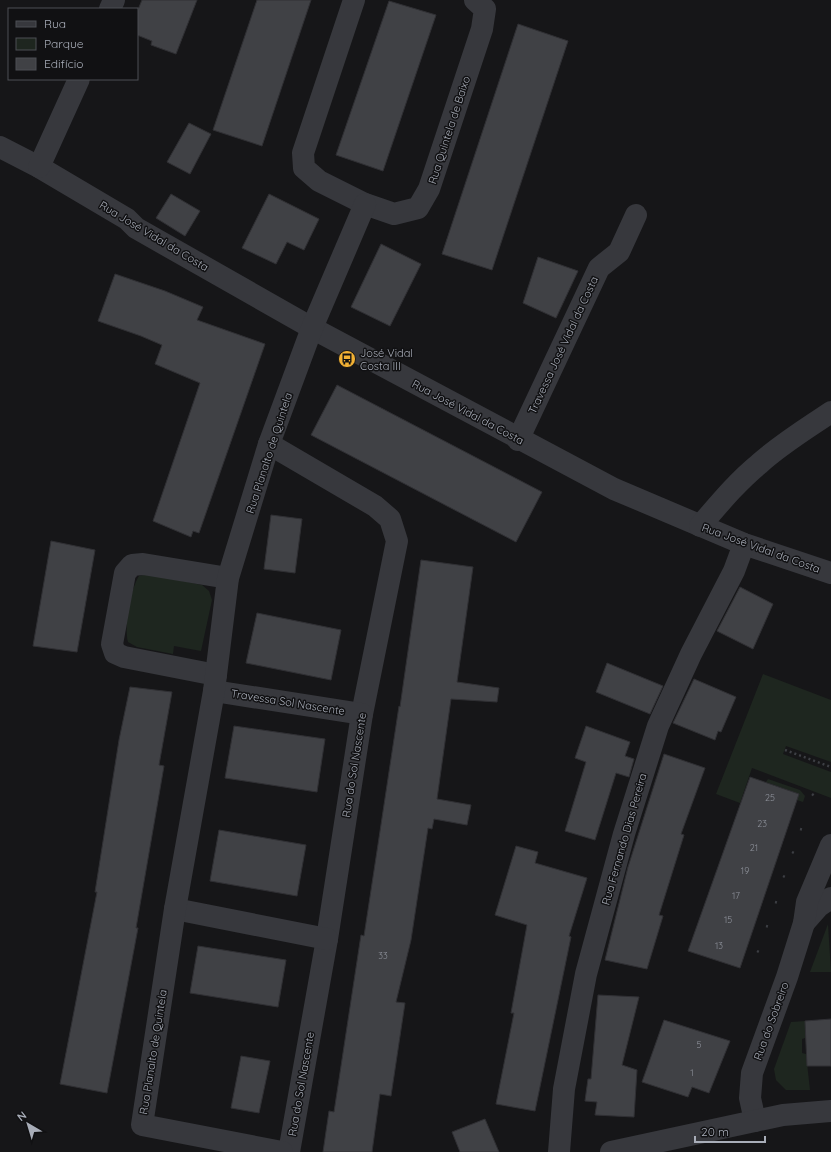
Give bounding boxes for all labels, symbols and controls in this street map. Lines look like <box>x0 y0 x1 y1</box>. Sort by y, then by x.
legend <box>8 8 138 80</box>
text: Rua <box>44 16 66 31</box>
text: Parque <box>44 36 84 51</box>
text: Edifício <box>44 56 84 71</box>
street label: Rua Quintela de Baixo <box>425 74 473 186</box>
street label: Rua José Vidal da Costa <box>97 198 211 274</box>
street label: Travessa José Vidal da Costa <box>525 274 601 416</box>
place label: José Vidal Costa III <box>360 346 413 373</box>
bus stop icon: José Vidal Costa III <box>337 349 357 369</box>
street label: Rua José Vidal da Costa <box>410 377 526 447</box>
street label: Rua Planalto de Quintela <box>243 391 295 515</box>
street label: Rua José Vidal da Costa <box>700 520 822 576</box>
street label: Travessa Sol Nascente <box>230 686 346 718</box>
street label: Rua do Sol Nascente <box>339 712 369 818</box>
street label: Rua Fernando Dias Pereira <box>598 771 650 907</box>
house number: 25 <box>765 792 775 803</box>
house number: 23 <box>757 818 767 829</box>
house number: 21 <box>750 842 758 853</box>
house number: 19 <box>741 865 749 876</box>
house number: 17 <box>732 890 740 901</box>
house number: 15 <box>724 914 732 925</box>
house number: 13 <box>715 940 723 951</box>
house number: 33 <box>378 950 388 961</box>
street label: Rua do Sobreiro <box>750 980 792 1062</box>
street label: Rua Planalto de Quintela <box>136 989 170 1115</box>
street label: Rua do Sol Nascente <box>285 1031 317 1137</box>
house number: 5 <box>697 1039 702 1050</box>
house number: 1 <box>690 1067 694 1078</box>
north arrow <box>8 1104 48 1144</box>
text: N <box>14 1108 29 1124</box>
scale bar <box>695 1118 765 1144</box>
text: 20 m <box>701 1124 729 1139</box>

